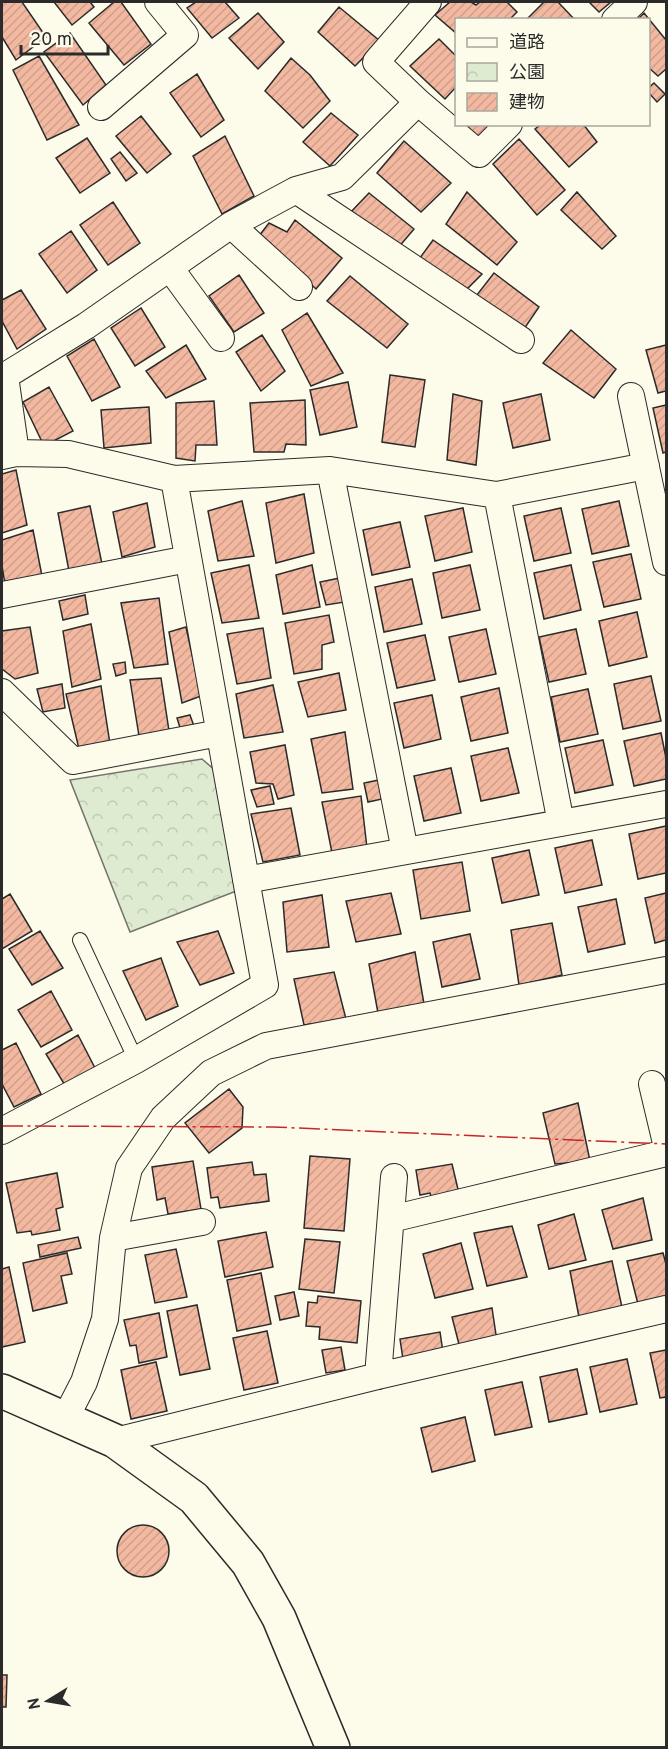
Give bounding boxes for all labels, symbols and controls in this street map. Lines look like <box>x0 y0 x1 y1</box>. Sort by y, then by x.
scale bar <box>21 18 108 56</box>
legend <box>455 18 650 126</box>
text: 20 m <box>30 29 72 52</box>
text: 道路 <box>509 32 545 55</box>
text: 公園 <box>509 62 545 85</box>
text: 建物 <box>509 92 545 115</box>
north arrow <box>18 1671 78 1731</box>
text: N <box>24 1696 46 1711</box>

